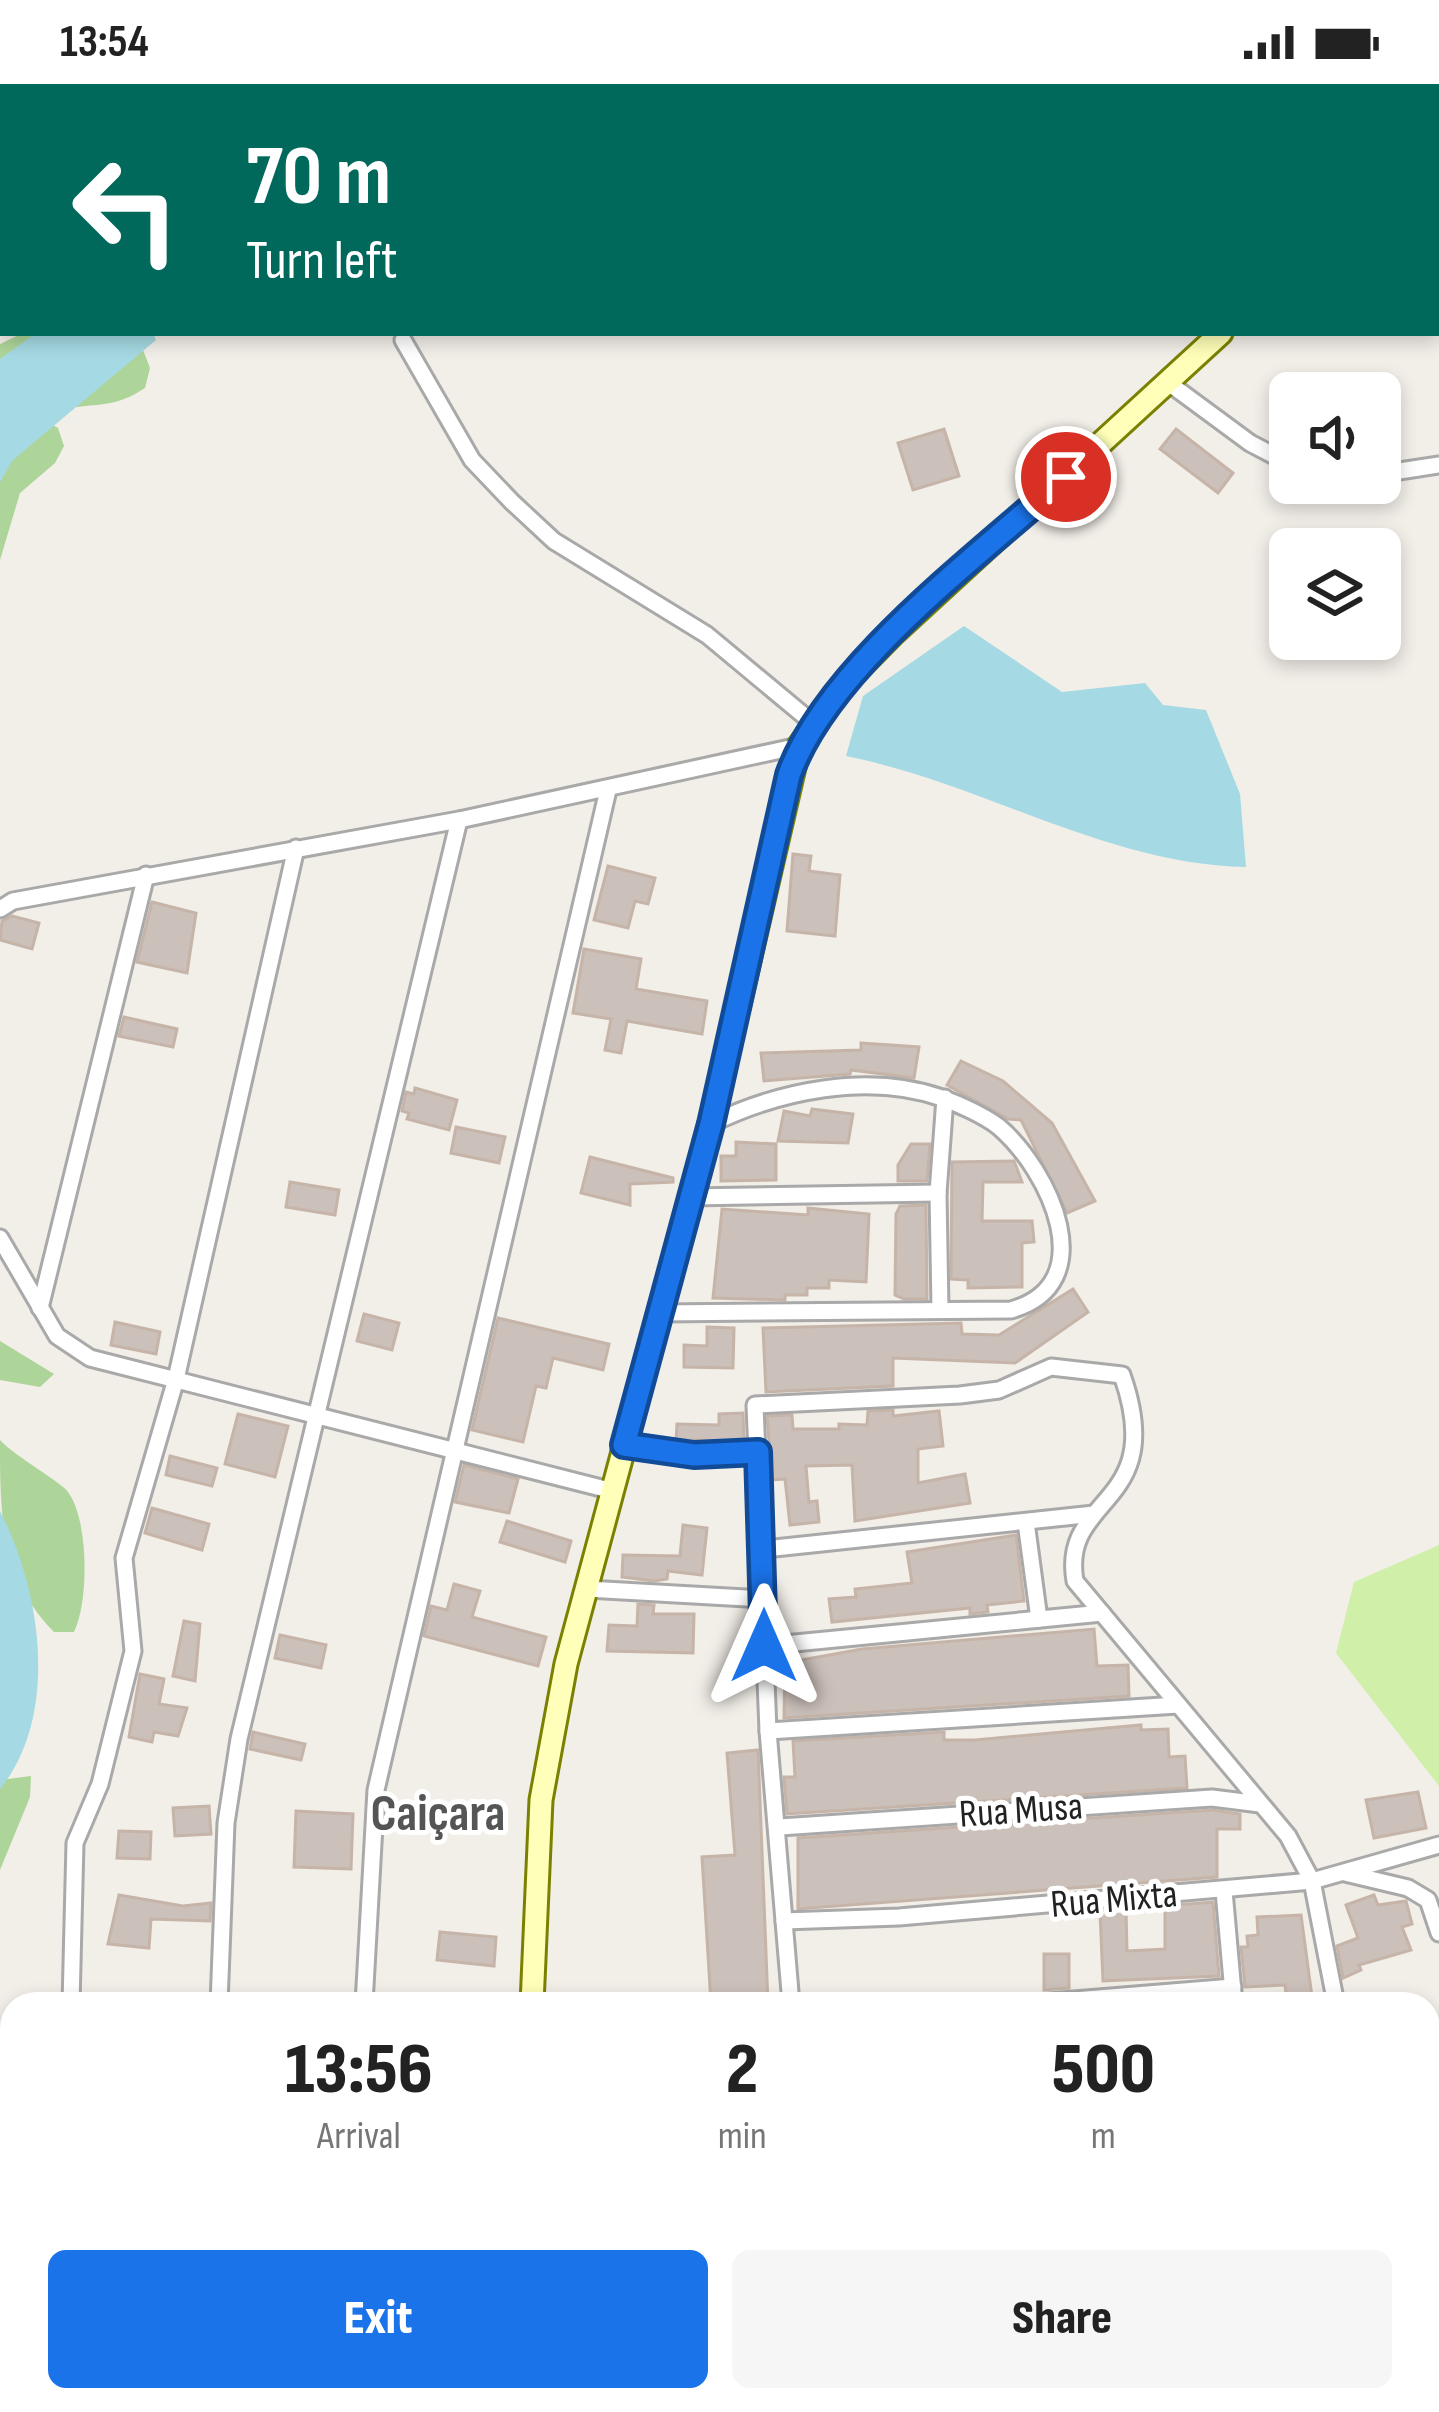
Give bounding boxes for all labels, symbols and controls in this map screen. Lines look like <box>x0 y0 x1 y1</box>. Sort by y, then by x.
text: 13:54 <box>60 15 149 70</box>
text: 70 m <box>246 127 391 228</box>
icon: left <box>48 132 204 288</box>
text: Turn left <box>246 229 398 294</box>
map controls <box>1269 372 1401 660</box>
button: sound <box>1269 372 1401 504</box>
pin <box>1015 426 1117 528</box>
icon: arrive <box>1033 444 1099 510</box>
button: layers <box>1269 528 1401 660</box>
position arrow <box>701 1583 827 1709</box>
street label: Rua Musa <box>958 1783 1084 1839</box>
district label: Caiçara <box>371 1784 505 1845</box>
street label: Rua Mixta <box>1049 1871 1179 1929</box>
text: 13:56 <box>285 2027 433 2114</box>
text: 2 <box>726 2027 758 2114</box>
text: 500 <box>1052 2027 1155 2114</box>
text: Arrival <box>317 2113 401 2160</box>
text: min <box>718 2113 767 2160</box>
text: m <box>1091 2113 1116 2160</box>
button: Exit <box>48 2250 708 2388</box>
button: Share <box>732 2250 1392 2388</box>

